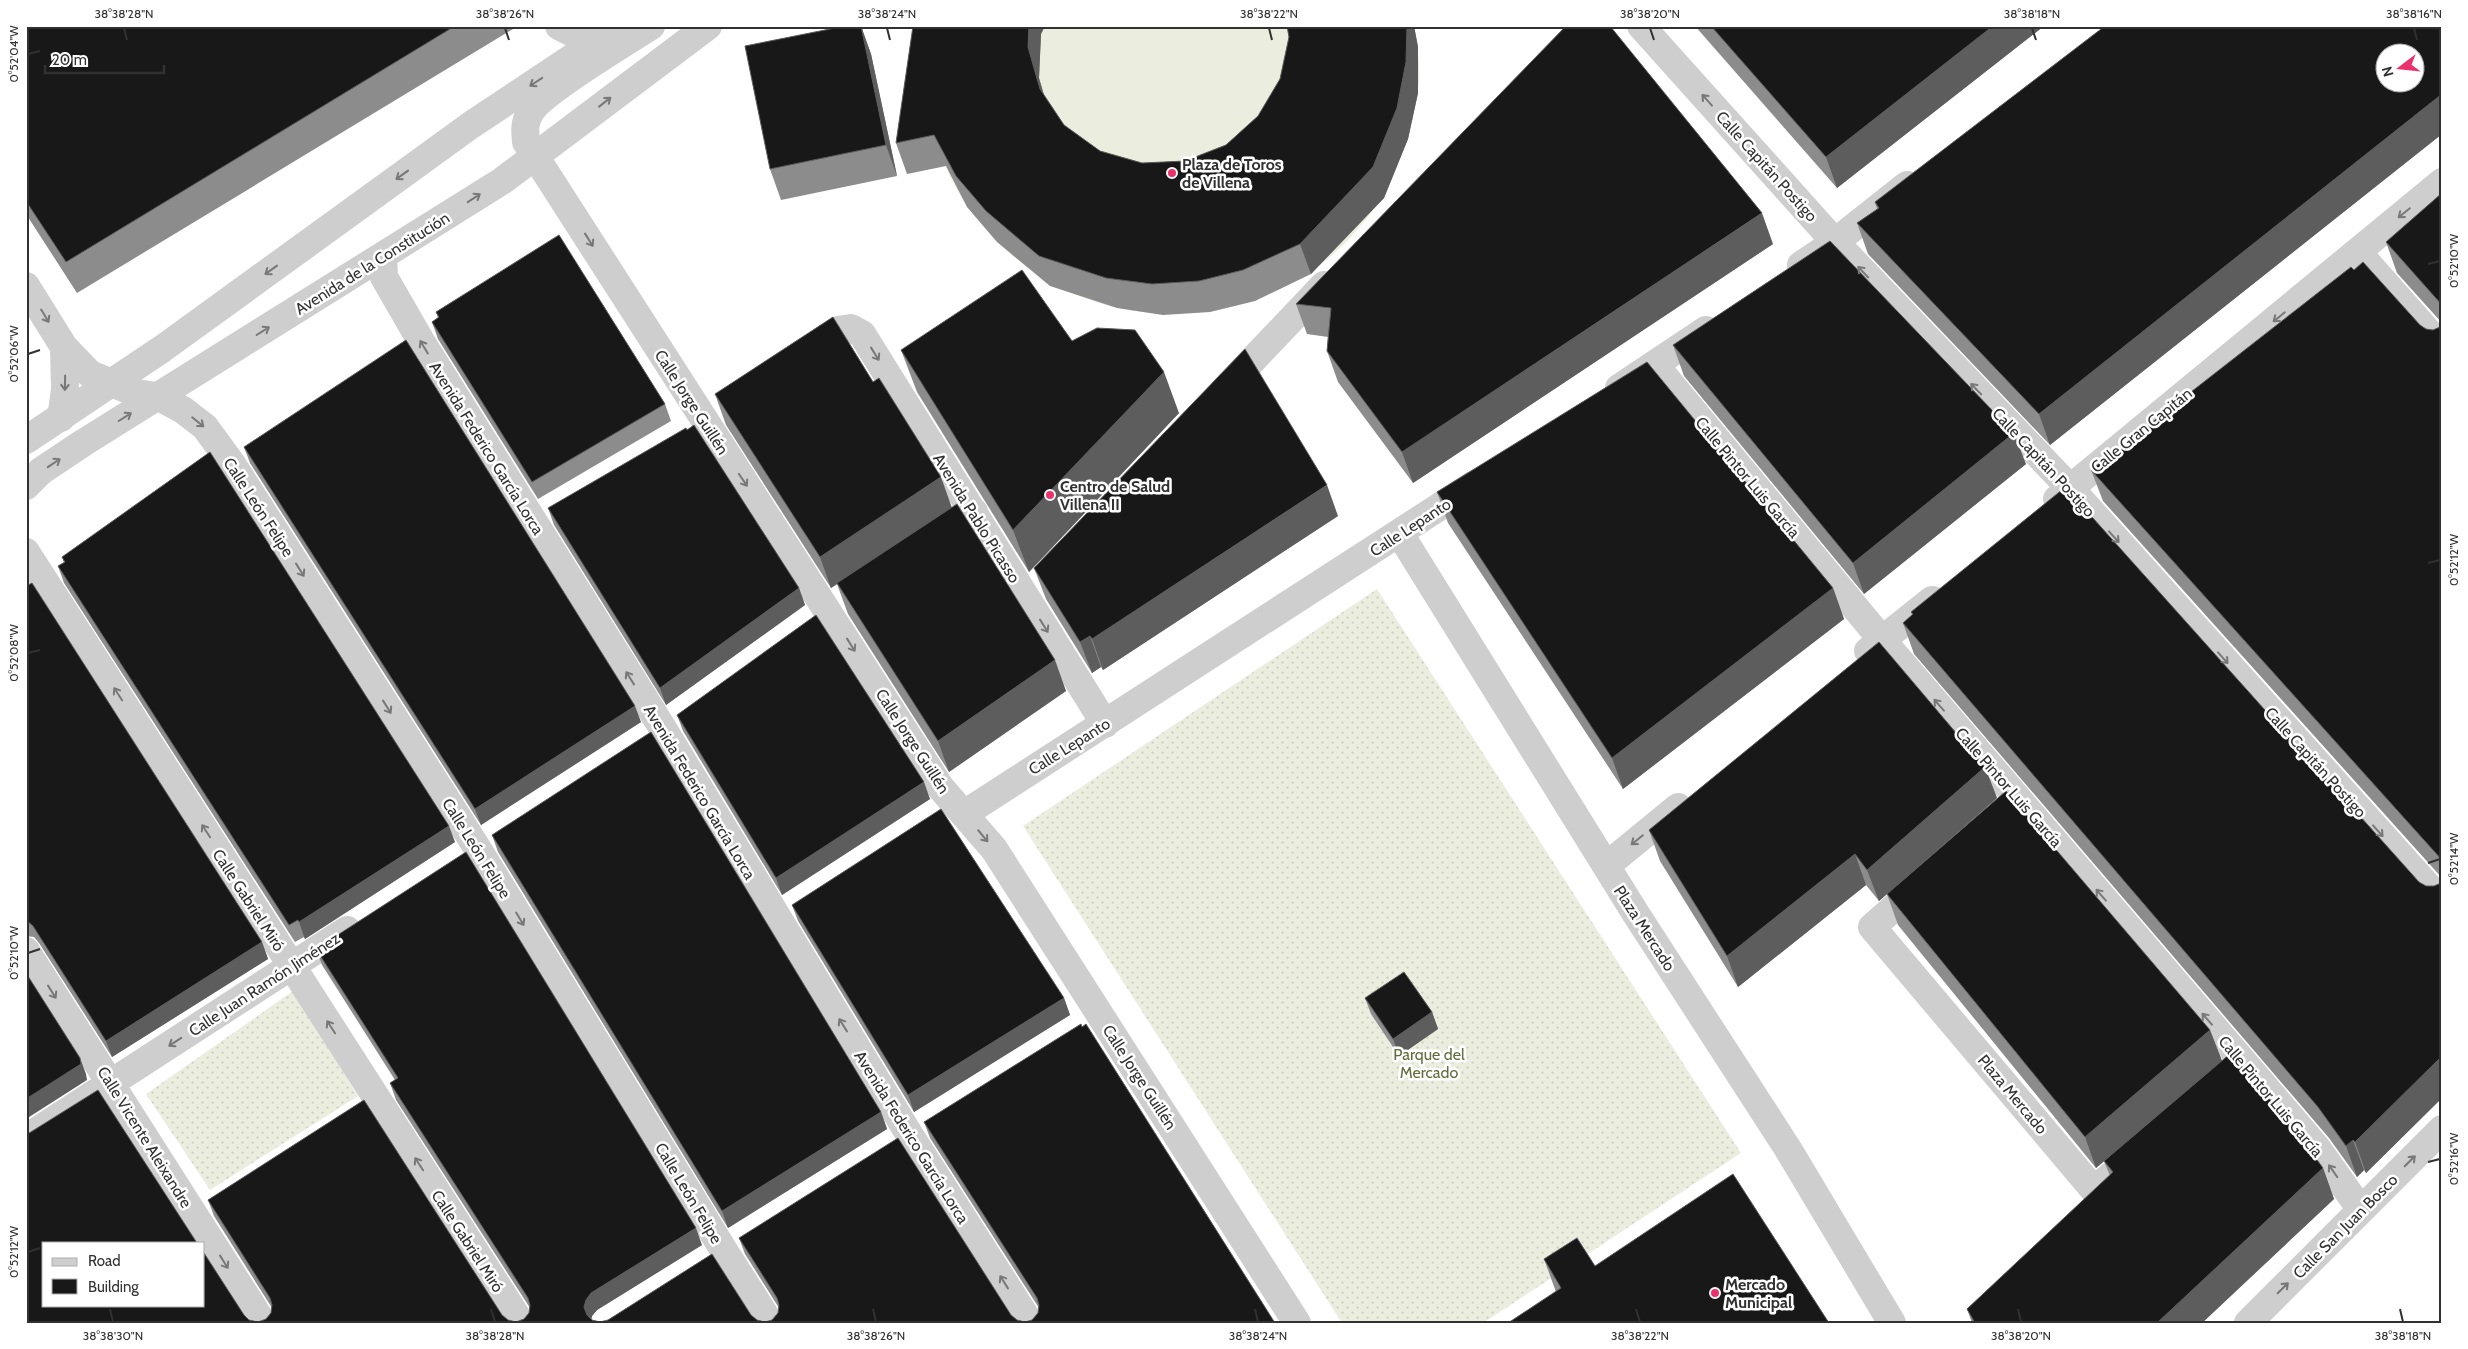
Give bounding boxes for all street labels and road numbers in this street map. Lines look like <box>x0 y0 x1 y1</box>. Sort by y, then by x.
street label: Calle Capitán Postigo <box>1712 107 1821 226</box>
street label: Avenida de la Constitución <box>292 208 453 319</box>
street label: Calle Jorge Guillén <box>651 346 733 458</box>
street label: Avenida Federico García Lorca <box>425 358 548 538</box>
street label: Calle Gran Capitán <box>2087 384 2196 477</box>
street label: Calle Capitán Postigo <box>1988 404 2099 521</box>
street label: Calle Pintor Luis García <box>1691 413 1804 542</box>
street label: Avenida Pablo Picasso <box>929 450 1024 587</box>
street label: Calle León Felipe <box>219 454 298 560</box>
street label: Calle Lepanto <box>1366 494 1454 561</box>
street label: Calle Jorge Guillén <box>872 685 954 797</box>
street label: Avenida Federico García Lorca <box>640 702 759 883</box>
street label: Calle Capitán Postigo <box>2261 703 2370 822</box>
street label: Calle Lepanto <box>1025 714 1114 779</box>
street label: Calle Pintor Luis García <box>1951 724 2066 851</box>
street label: Calle León Felipe <box>438 795 515 902</box>
street label: Calle Gabriel Miró <box>208 846 289 955</box>
street label: Plaza Mercado <box>1610 882 1679 975</box>
street label: Calle Juan Ramón Jiménez <box>185 928 344 1040</box>
street label: Calle Jorge Guillén <box>1099 1021 1181 1133</box>
street label: Calle Pintor Luis García <box>2214 1032 2327 1161</box>
street label: Avenida Federico García Lorca <box>850 1047 973 1227</box>
street label: Plaza Mercado <box>1974 1051 2051 1138</box>
street label: Calle Vicente Aleixandre <box>93 1063 196 1211</box>
street label: Calle León Felipe <box>651 1139 726 1247</box>
street label: Calle San Juan Bosco <box>2289 1170 2402 1283</box>
street label: Calle Gabriel Miró <box>427 1187 508 1296</box>

